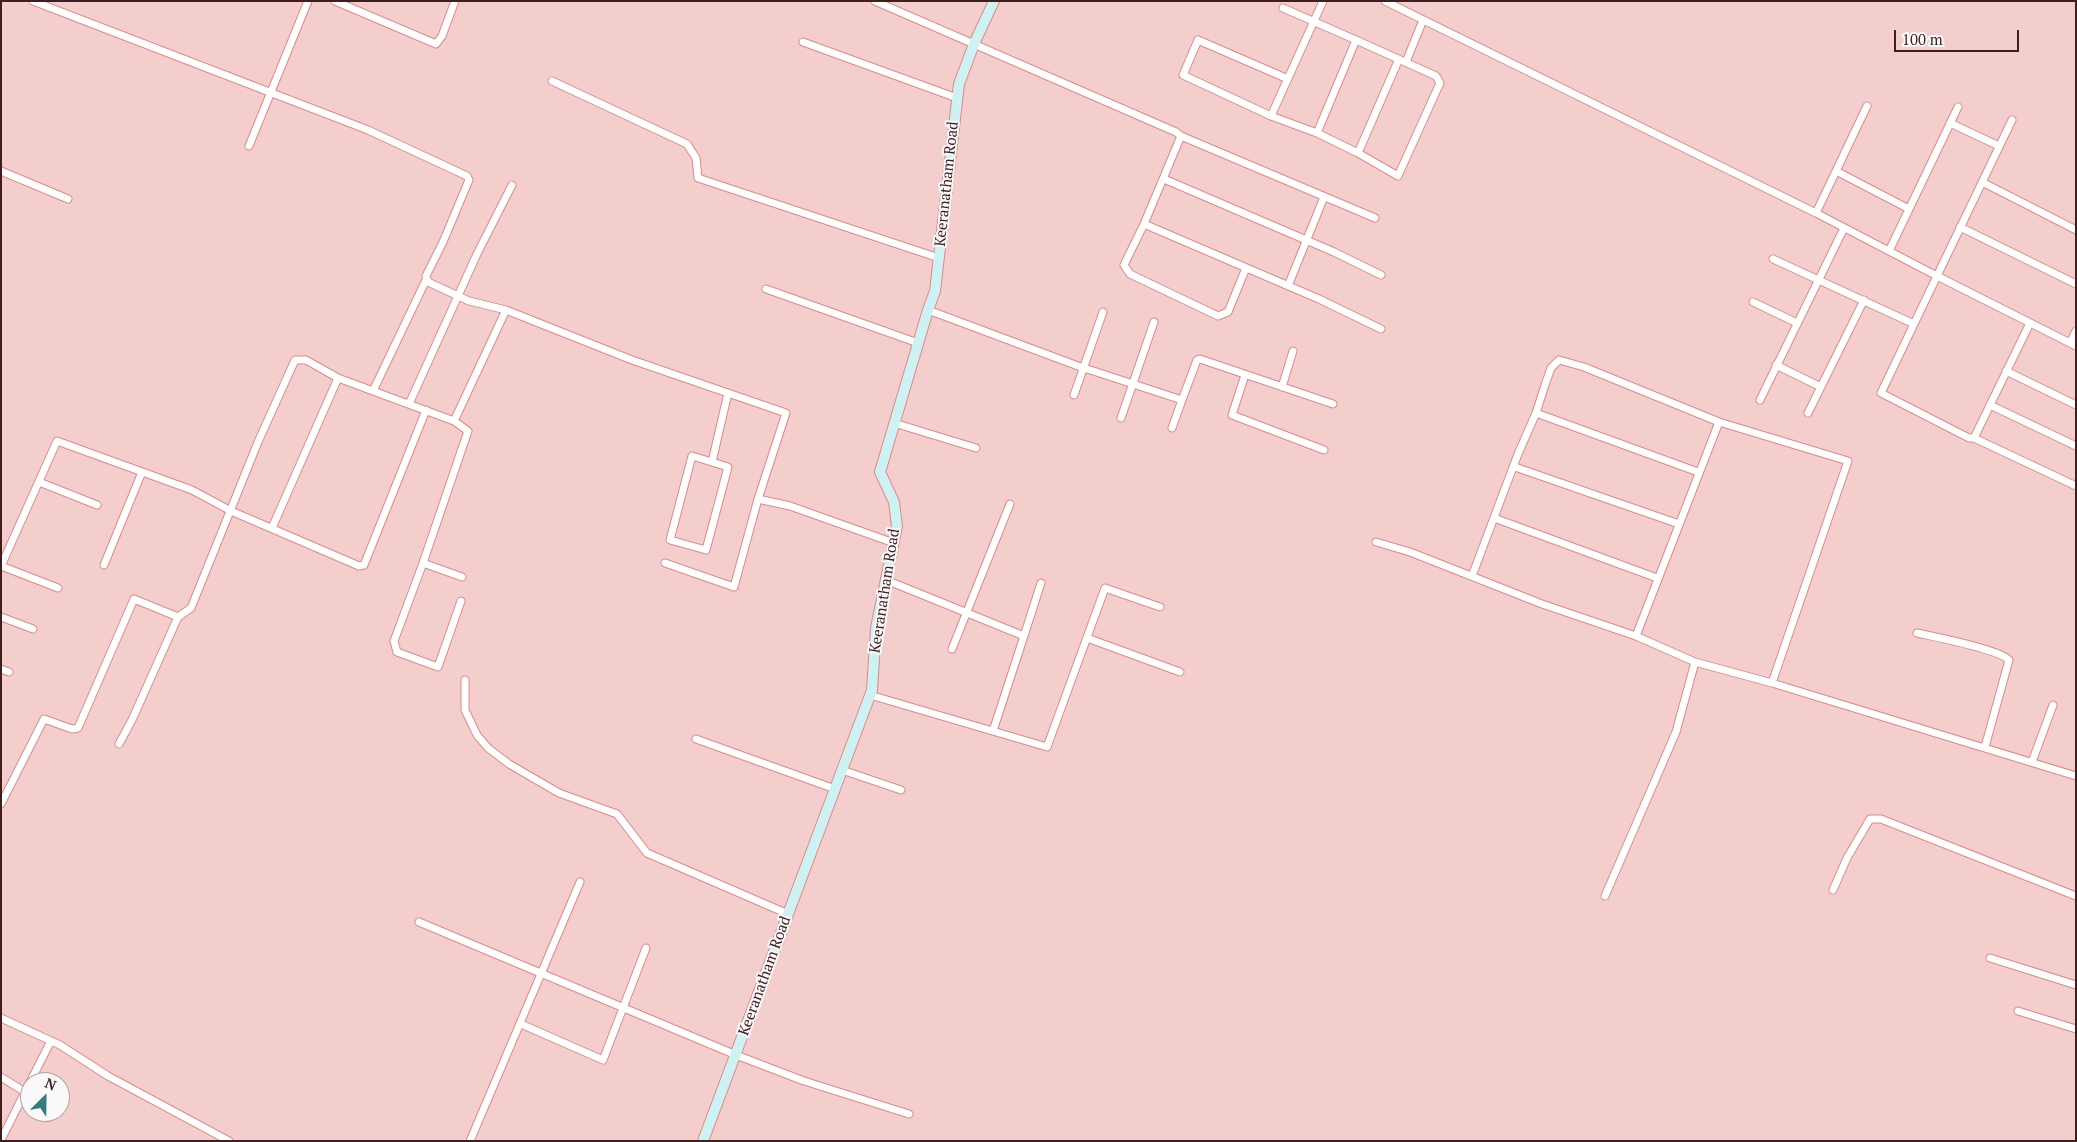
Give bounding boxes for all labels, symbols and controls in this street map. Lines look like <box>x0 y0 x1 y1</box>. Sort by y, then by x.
scale bar <box>1897 20 2022 52</box>
text: 100 m <box>1902 29 1943 49</box>
street label: Keeranatham Road <box>931 120 963 248</box>
street label: Keeranatham Road <box>866 527 904 655</box>
street label: Keeranatham Road <box>735 914 795 1038</box>
north arrow <box>20 1072 70 1122</box>
text: N <box>42 1073 59 1094</box>

